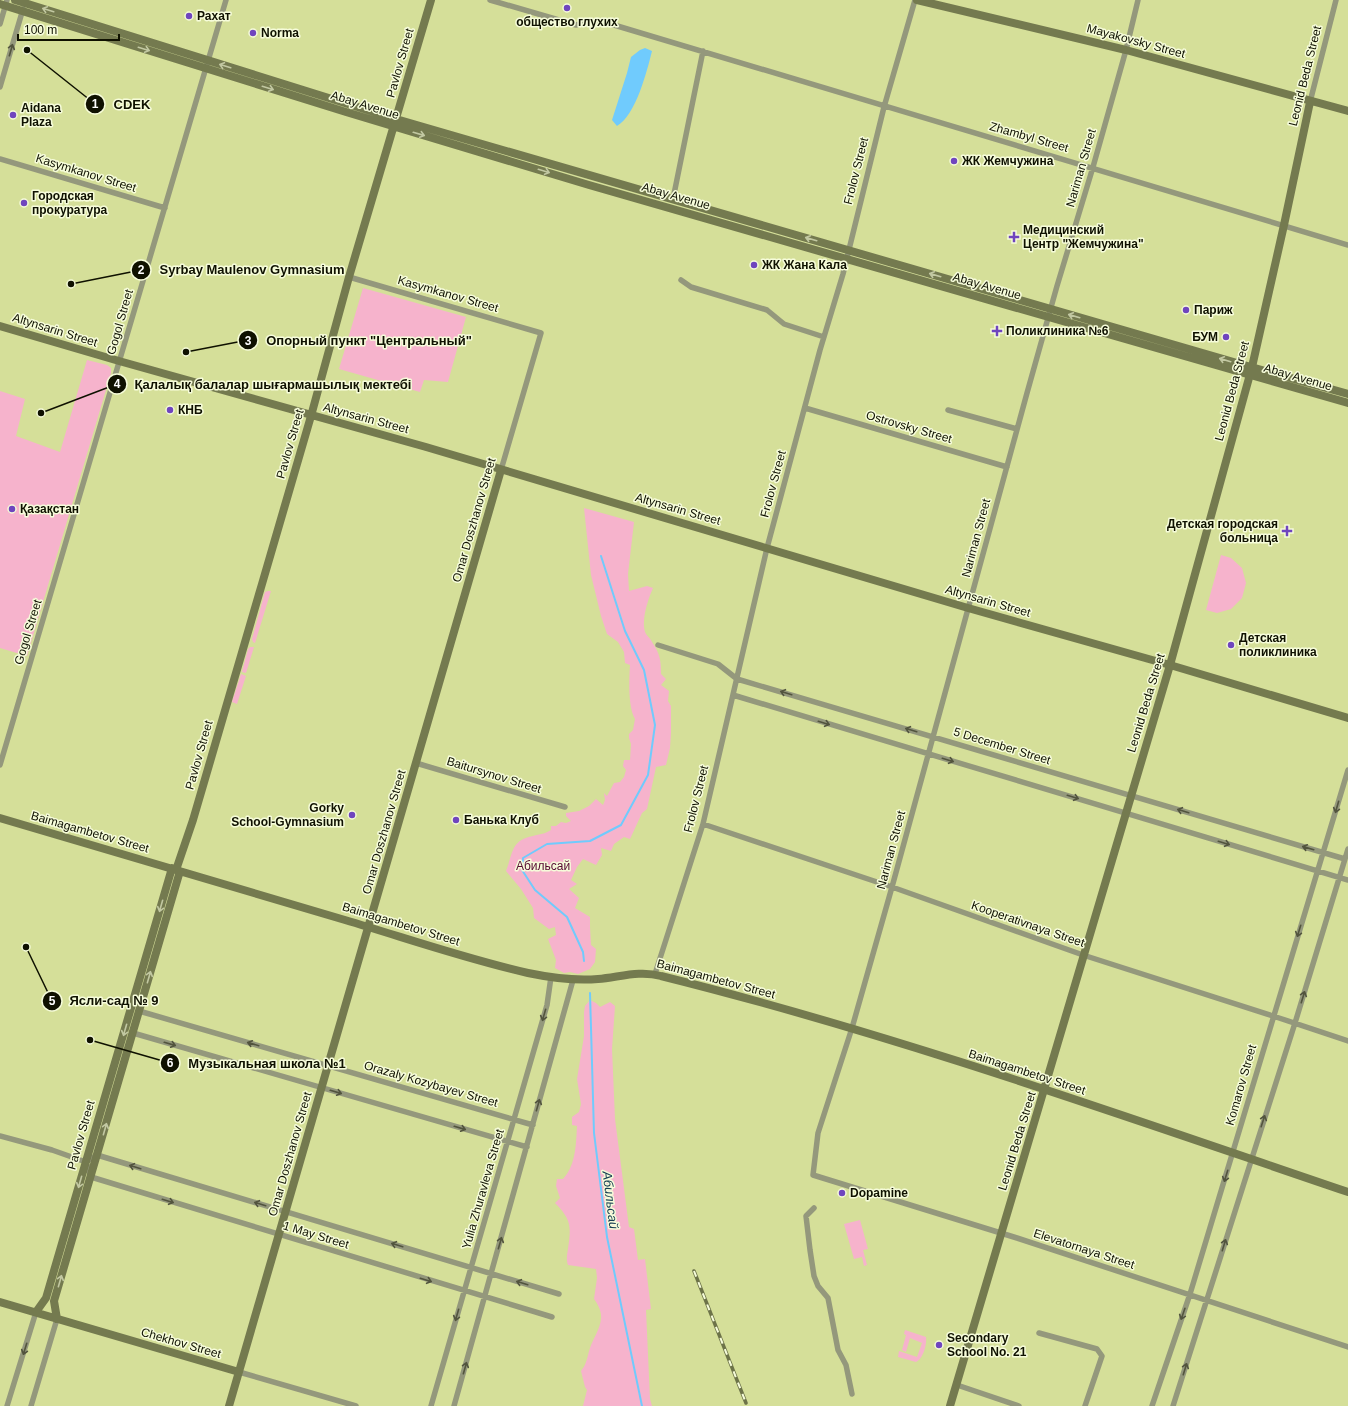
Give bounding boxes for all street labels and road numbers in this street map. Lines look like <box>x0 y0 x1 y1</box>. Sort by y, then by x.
street label: Mayakovsky Street <box>1085 21 1187 61</box>
street label: Leonid Beda Street <box>1286 24 1324 128</box>
street label: Pavlov Street <box>383 26 417 99</box>
street label: Abay Avenue <box>329 88 401 122</box>
street label: Zhambyl Street <box>988 119 1071 155</box>
street label: Nariman Street <box>1063 127 1099 209</box>
street label: Frolov Street <box>841 135 871 206</box>
street label: Kasymkanov Street <box>34 151 138 195</box>
street label: Abay Avenue <box>640 180 712 213</box>
street label: Abay Avenue <box>951 270 1023 303</box>
street label: Kasymkanov Street <box>396 273 501 315</box>
street label: Gogol Street <box>104 287 136 356</box>
street label: Altynsarin Street <box>11 310 100 350</box>
street label: Leonid Beda Street <box>1212 339 1252 442</box>
street label: Abay Avenue <box>1262 361 1334 394</box>
street label: Altynsarin Street <box>322 400 411 436</box>
street label: Pavlov Street <box>273 407 307 480</box>
street label: Ostrovsky Street <box>864 408 954 446</box>
street label: Frolov Street <box>757 448 789 519</box>
street label: Omar Doszhanov Street <box>450 456 499 584</box>
street label: Altynsarin Street <box>634 490 723 528</box>
street label: Nariman Street <box>959 497 993 579</box>
street label: Altynsarin Street <box>944 582 1033 620</box>
street label: Gogol Street <box>11 597 45 666</box>
street label: Leonid Beda Street <box>1124 651 1168 754</box>
street label: Pavlov Street <box>182 718 216 791</box>
street label: 5 December Street <box>952 725 1053 768</box>
street label: Baitursynov Street <box>445 754 544 796</box>
street label: Frolov Street <box>681 763 711 834</box>
street label: Omar Doszhanov Street <box>360 768 409 896</box>
street label: Baimagambetov Street <box>29 808 151 856</box>
street label: Nariman Street <box>874 809 908 891</box>
street label: Kooperativnaya Street <box>970 898 1087 950</box>
street label: Baimagambetov Street <box>341 899 462 949</box>
street label: Baimagambetov Street <box>655 956 777 1002</box>
street label: Komarov Street <box>1223 1042 1259 1127</box>
street label: Baimagambetov Street <box>967 1046 1088 1098</box>
street label: Orazaly Kozybayev Street <box>362 1058 500 1110</box>
street label: Leonid Beda Street <box>995 1089 1039 1192</box>
street label: Omar Doszhanov Street <box>266 1090 315 1218</box>
street label: Pavlov Street <box>64 1098 98 1171</box>
street label: Yulia Zhuravleva Street <box>459 1127 507 1251</box>
street label: 1 May Street <box>281 1218 351 1252</box>
street label: Elevatornaya Street <box>1032 1226 1137 1272</box>
street label: Chekhov Street <box>139 1325 223 1361</box>

